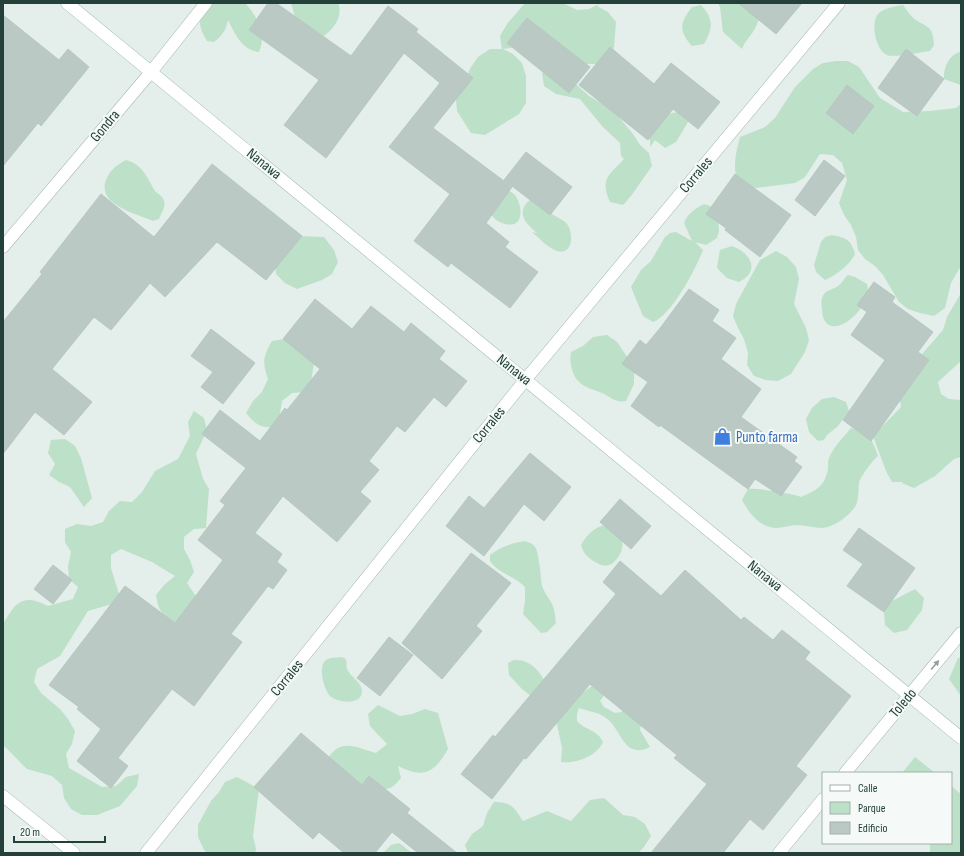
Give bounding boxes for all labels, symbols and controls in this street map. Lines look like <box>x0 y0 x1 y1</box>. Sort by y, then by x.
street label: Gondra <box>86 106 124 146</box>
street label: Nanawa <box>243 144 286 184</box>
street label: Corrales <box>675 153 717 197</box>
street label: Nanawa <box>493 350 536 390</box>
street label: Corrales <box>468 403 510 447</box>
shop icon: Punto farma <box>713 427 733 447</box>
place label: Punto farma <box>736 428 798 447</box>
street label: Nanawa <box>744 556 787 596</box>
street label: Corrales <box>266 656 308 700</box>
one-way arrow <box>930 660 939 670</box>
street label: Toledo <box>885 684 921 722</box>
legend <box>822 772 952 844</box>
text: Calle <box>858 781 878 796</box>
text: Parque <box>858 801 886 816</box>
scale bar <box>14 818 105 844</box>
text: Edificio <box>858 821 887 836</box>
text: 20 m <box>20 825 40 840</box>

